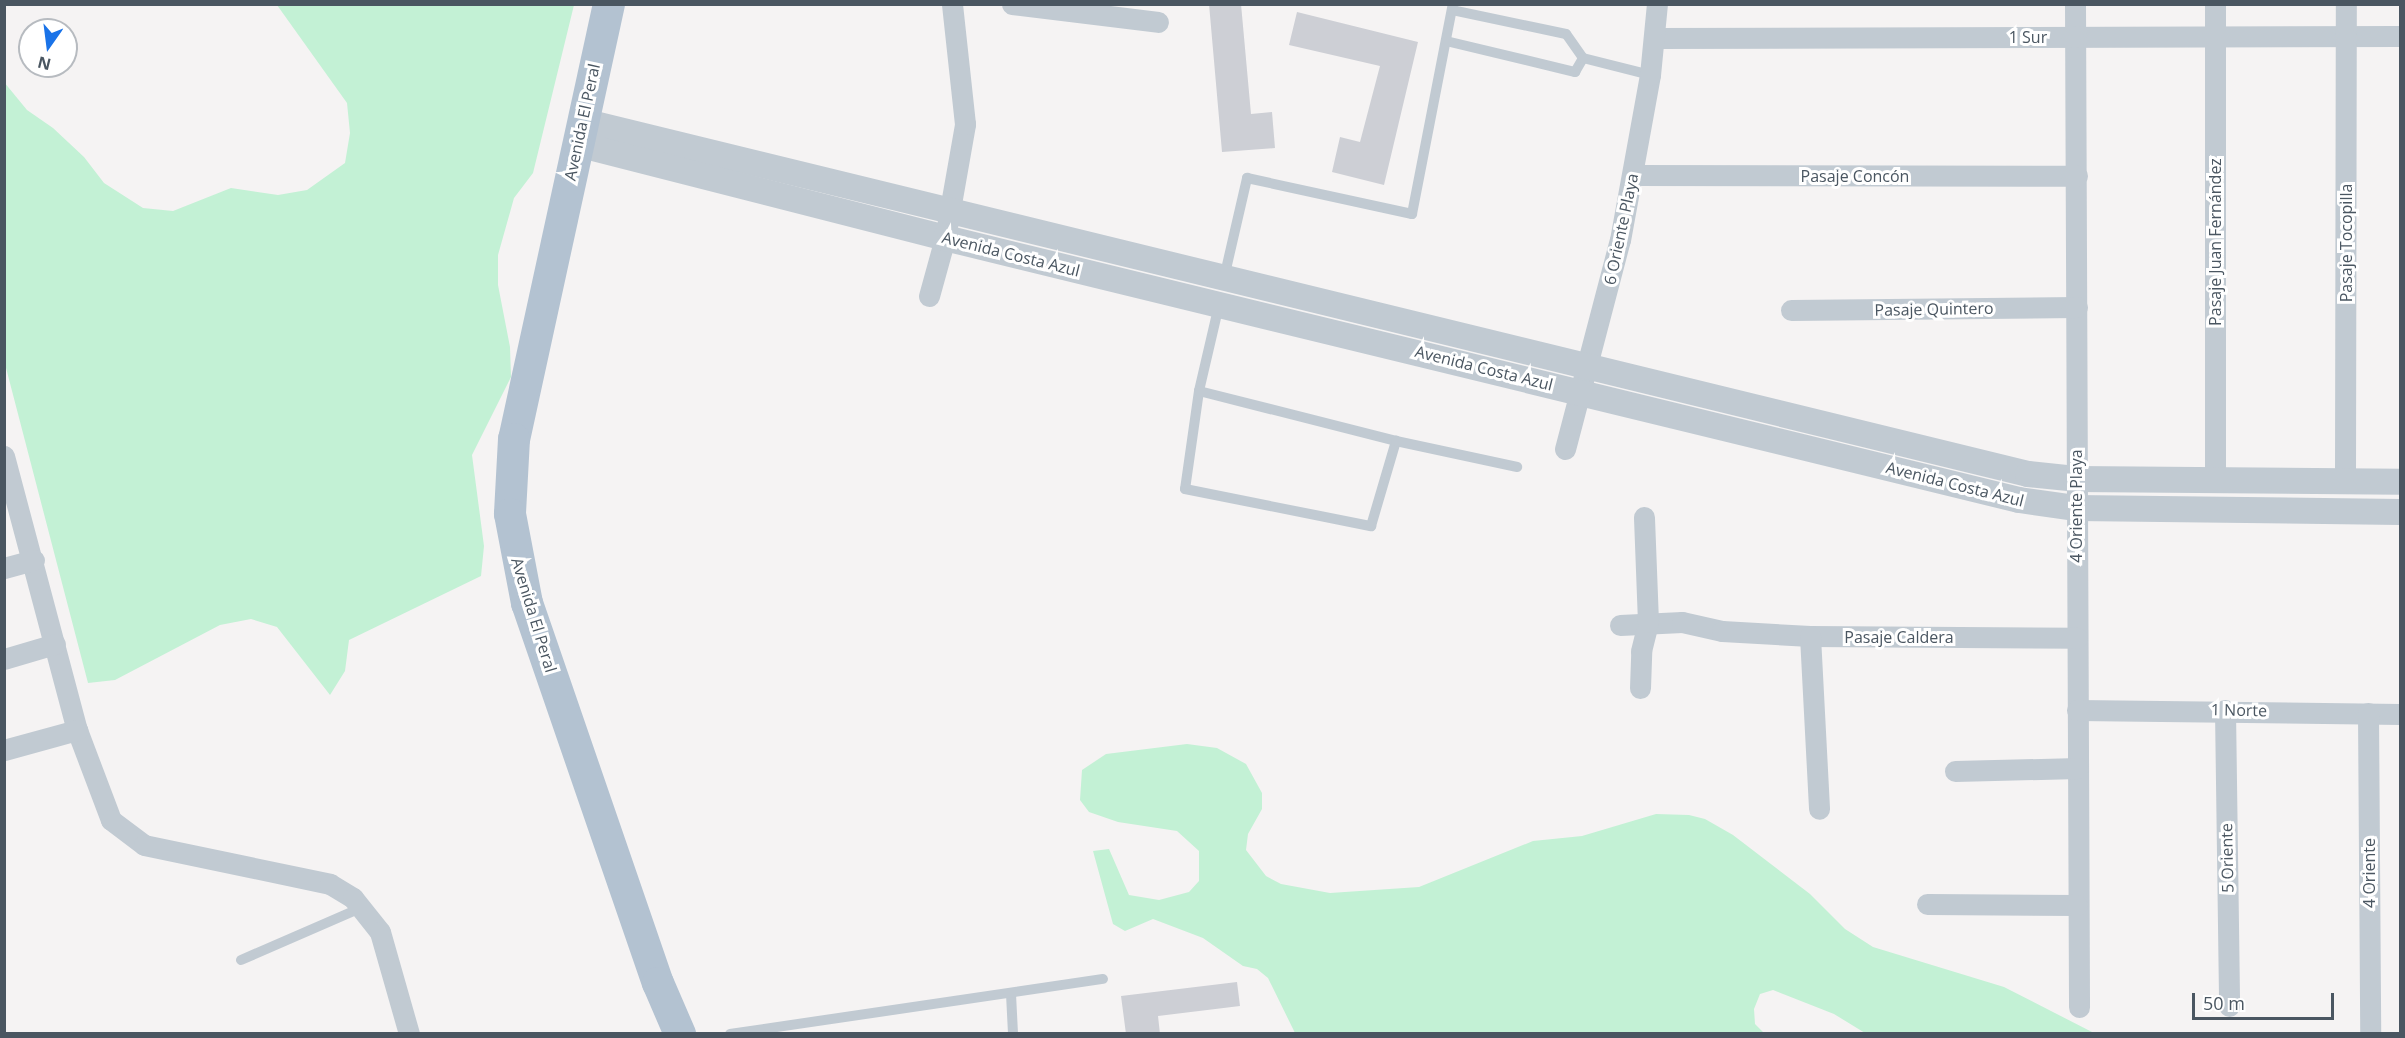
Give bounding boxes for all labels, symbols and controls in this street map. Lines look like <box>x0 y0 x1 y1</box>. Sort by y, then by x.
north arrow <box>18 18 78 78</box>
street label: 1 Sur <box>2009 27 2047 47</box>
text: N <box>35 51 53 76</box>
street label: Avenida El Peral <box>560 62 604 182</box>
street label: Pasaje Juan Fernández <box>2205 158 2225 326</box>
street label: Pasaje Concón <box>1801 166 1909 186</box>
street label: 6 Oriente Playa <box>1600 172 1642 286</box>
street label: Pasaje Tocopilla <box>2336 184 2356 302</box>
street label: Avenida Costa Azul <box>940 228 1082 280</box>
street label: Pasaje Quintero <box>1874 298 1994 320</box>
street label: Avenida Costa Azul <box>1413 342 1555 394</box>
street label: 4 Oriente Playa <box>2066 449 2086 563</box>
street label: Avenida Costa Azul <box>1884 458 2026 510</box>
street label: Avenida El Peral <box>507 555 561 675</box>
street label: Pasaje Caldera <box>1844 627 1954 647</box>
street label: 1 Norte <box>2211 700 2267 720</box>
street label: 5 Oriente <box>2217 823 2237 893</box>
street label: 4 Oriente <box>2359 838 2379 908</box>
scale bar <box>2195 981 2338 1019</box>
text: 50 m <box>2203 991 2245 1015</box>

